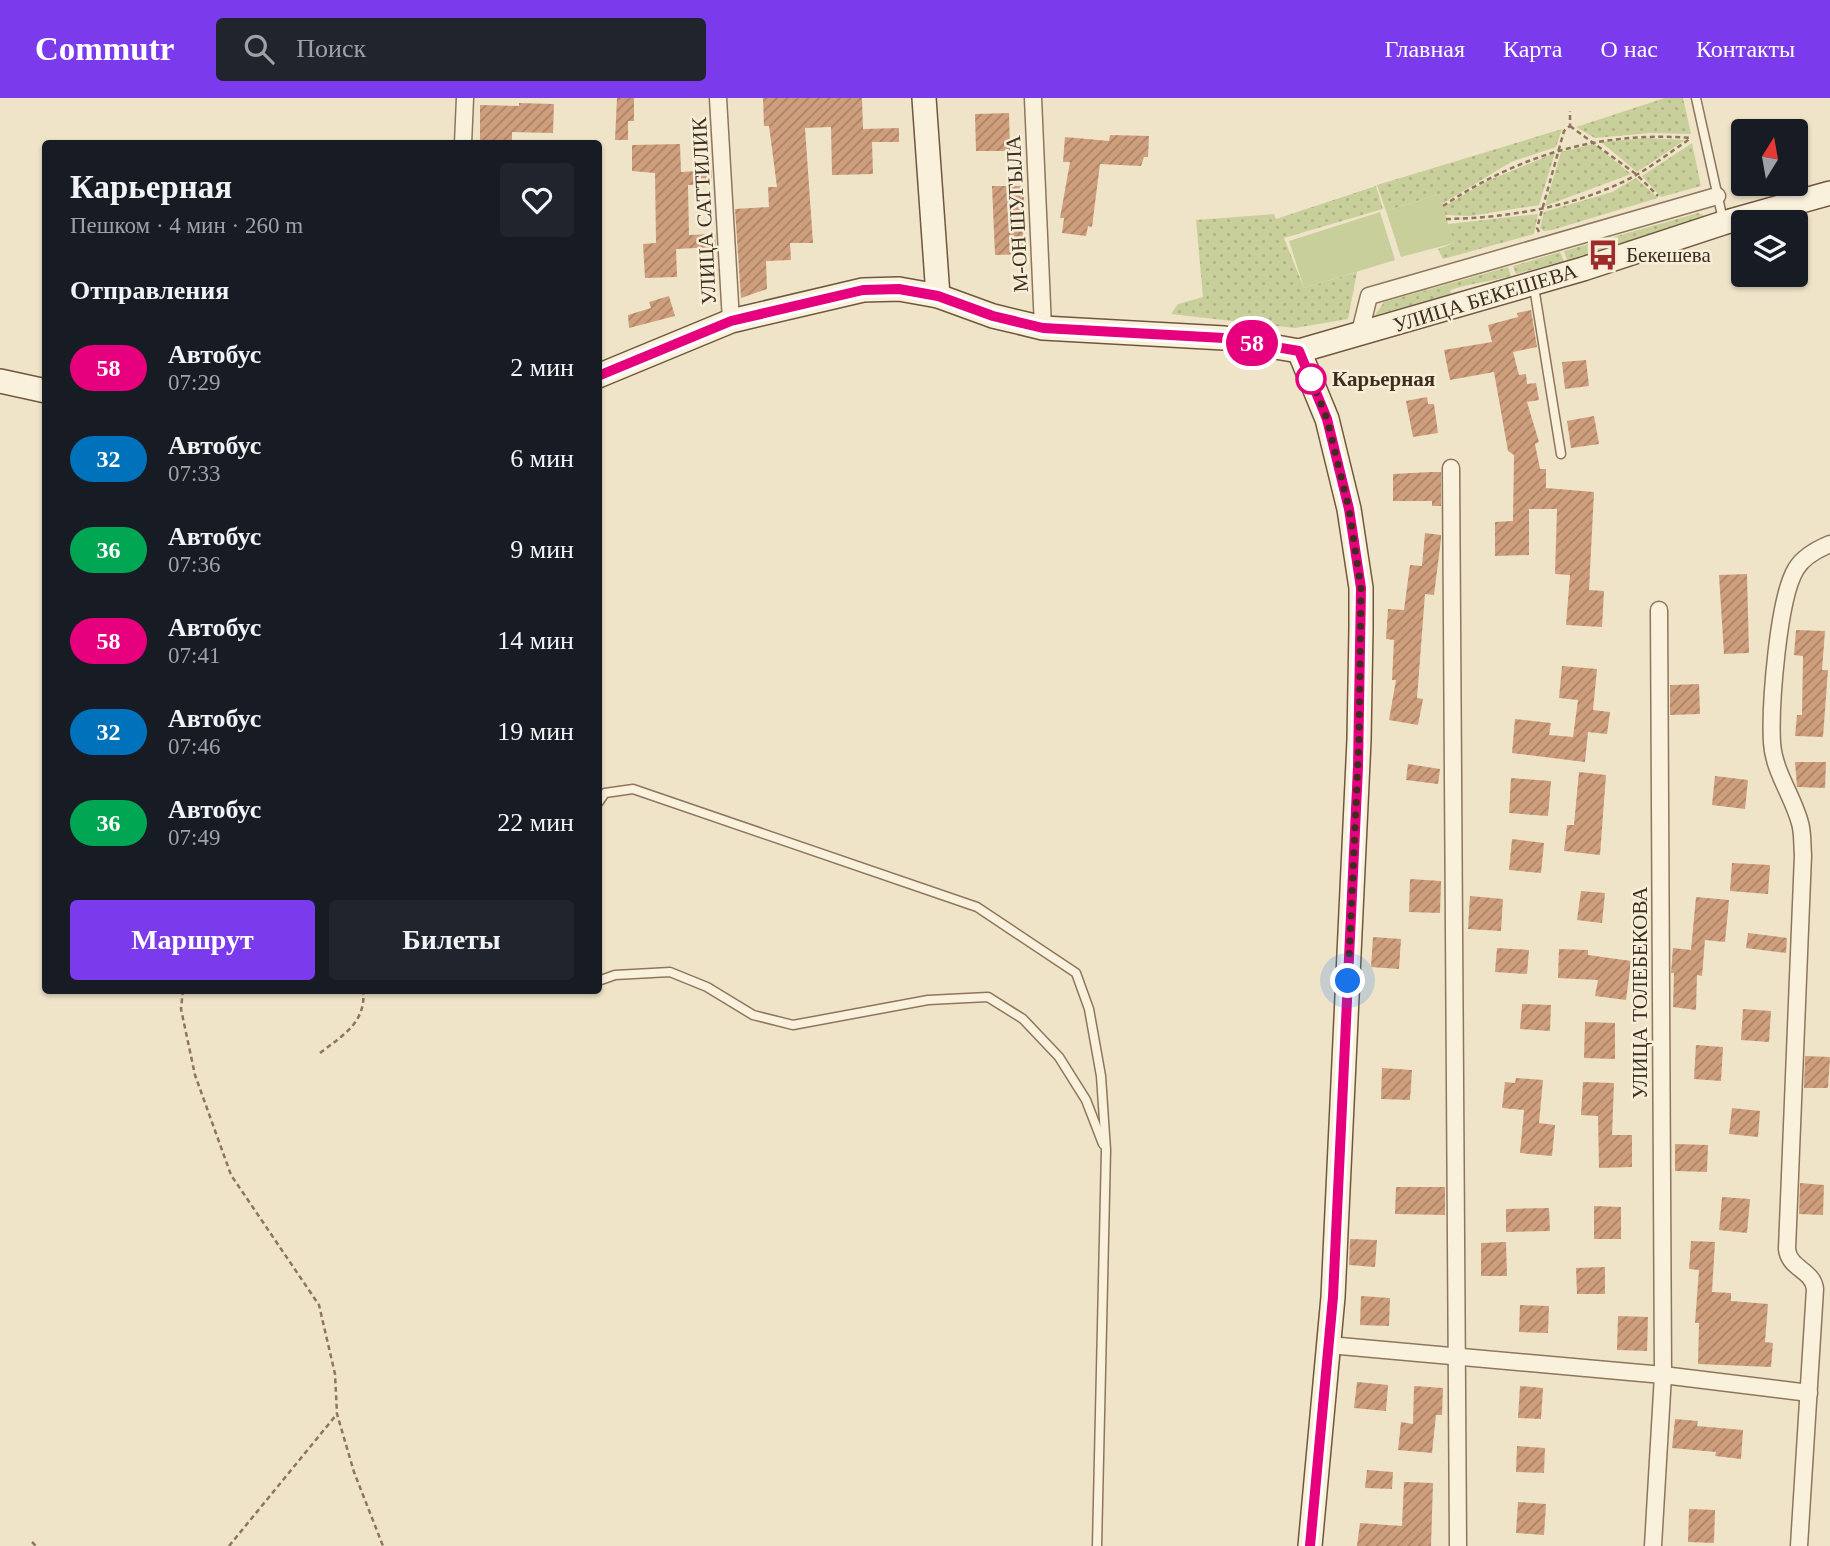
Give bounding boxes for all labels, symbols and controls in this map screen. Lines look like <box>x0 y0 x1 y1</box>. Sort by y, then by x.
search box <box>216 18 706 81</box>
icon: search <box>240 30 278 68</box>
text: Commutr <box>35 31 174 67</box>
text: Поиск <box>296 34 366 63</box>
text: Главная <box>1384 36 1465 62</box>
text: Карта <box>1503 36 1562 62</box>
text: О нас <box>1600 36 1658 62</box>
text: Контакты <box>1696 36 1795 62</box>
street label: УЛИЦА САТТИЛИК <box>687 116 721 306</box>
north arrow <box>1731 119 1808 196</box>
map controls <box>1731 119 1808 287</box>
street label: М-ОН ШУГЫЛА <box>1001 134 1033 293</box>
button: heart <box>500 163 574 237</box>
text: Карьерная <box>70 169 232 205</box>
button: layers <box>1731 210 1808 287</box>
text: Пешком · 4 мин · 260 m <box>70 213 303 238</box>
bus stop icon: Бекешева <box>1586 238 1620 272</box>
place label: Бекешева <box>1626 243 1712 267</box>
street label: УЛИЦА БЕКЕШЕВА <box>1390 258 1581 337</box>
text: Отправления <box>70 276 229 305</box>
line badge: 58 <box>1220 320 1284 366</box>
text: 58 <box>1240 330 1264 356</box>
text: Автобус <box>168 340 261 369</box>
text: 2 мин <box>510 353 574 382</box>
text: 58 <box>97 355 121 381</box>
marker: Карьерная <box>1296 364 1326 394</box>
place label: Карьерная <box>1332 367 1435 391</box>
text: 07:29 <box>168 370 220 395</box>
text: Автобус <box>168 431 261 460</box>
text: 6 мин <box>510 444 574 473</box>
text: 32 <box>97 446 121 472</box>
text: 07:33 <box>168 461 220 486</box>
text: Автобус <box>168 522 261 551</box>
text: 9 мин <box>510 535 574 564</box>
text: 36 <box>97 537 121 563</box>
text: 07:36 <box>168 552 220 577</box>
text: Автобус <box>168 613 261 642</box>
text: 14 мин <box>497 626 574 655</box>
text: 58 <box>97 628 121 654</box>
text: 07:41 <box>168 643 220 668</box>
text: Автобус <box>168 704 261 733</box>
text: 19 мин <box>497 717 574 746</box>
text: 32 <box>97 719 121 745</box>
text: 07:46 <box>168 734 220 759</box>
text: Автобус <box>168 795 261 824</box>
text: 22 мин <box>497 808 574 837</box>
text: 36 <box>97 810 121 836</box>
text: 07:49 <box>168 825 220 850</box>
street label: УЛИЦА ТОЛЕБЕКОВА <box>1628 886 1652 1099</box>
button: Маршрут <box>70 900 315 980</box>
button: Билеты <box>329 900 574 980</box>
your location <box>1330 963 1365 998</box>

